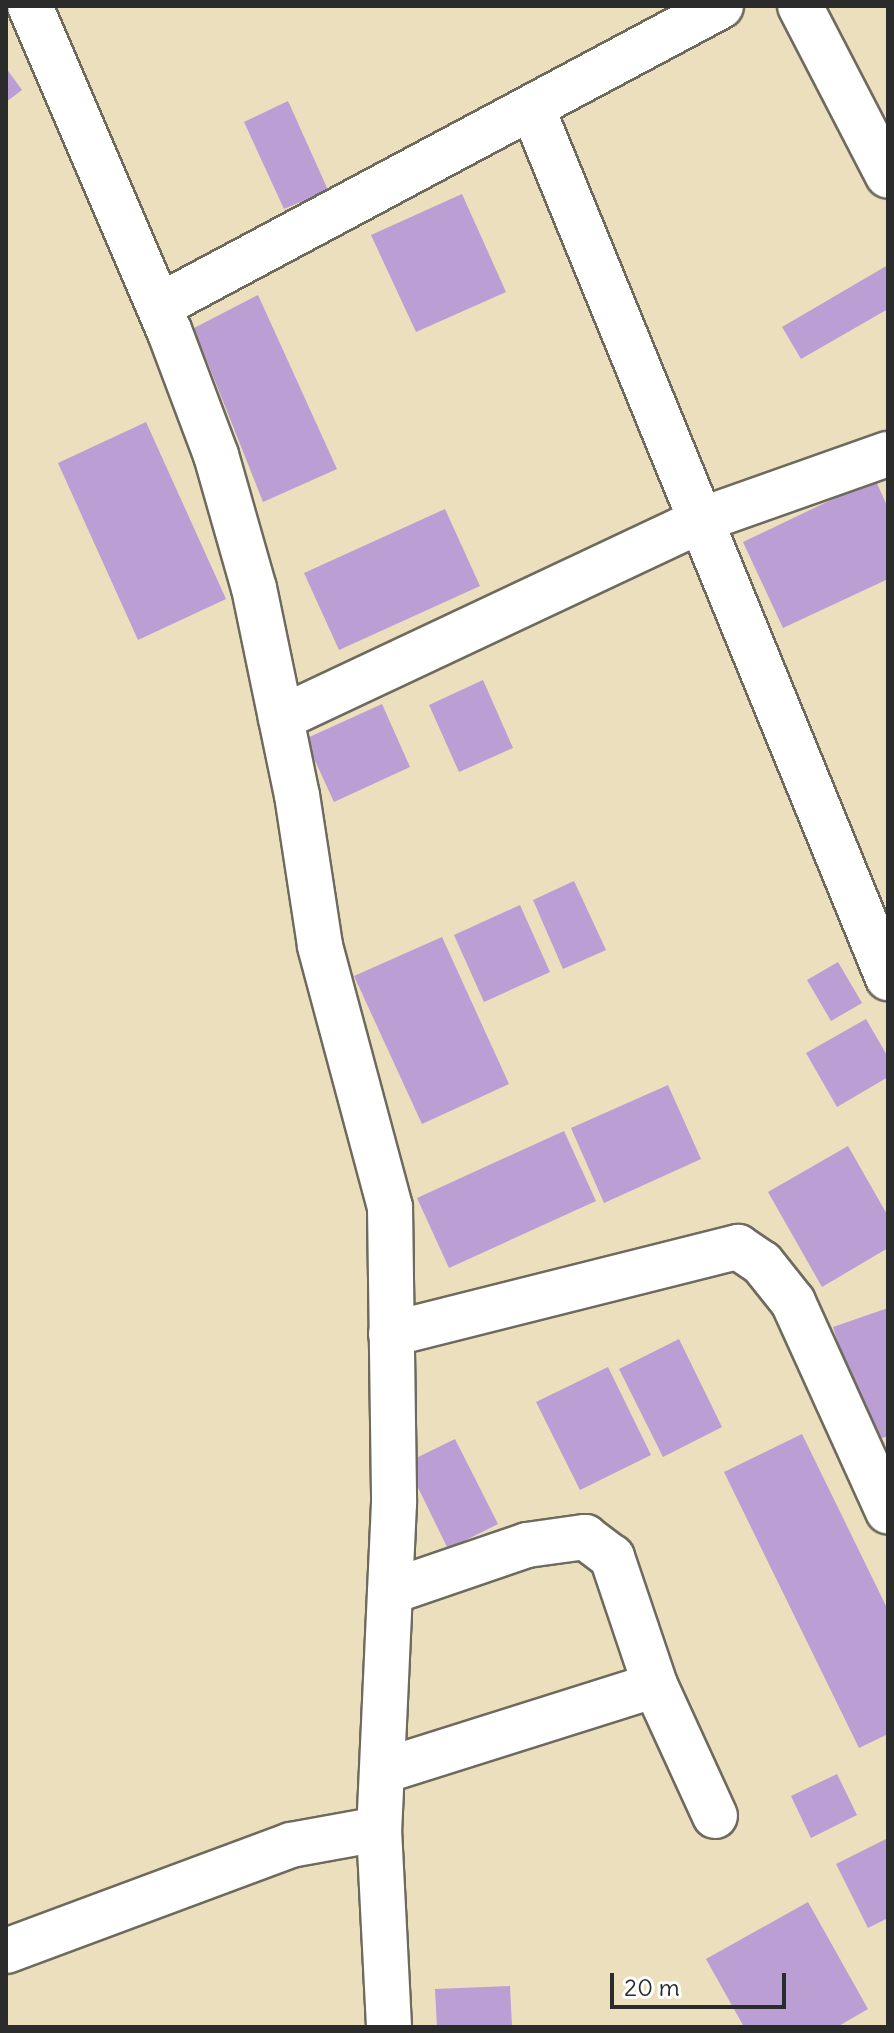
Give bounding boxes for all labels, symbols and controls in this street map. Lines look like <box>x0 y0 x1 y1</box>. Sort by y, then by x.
scale bar <box>614 1957 790 2007</box>
text: 20 m <box>624 1972 680 2002</box>

